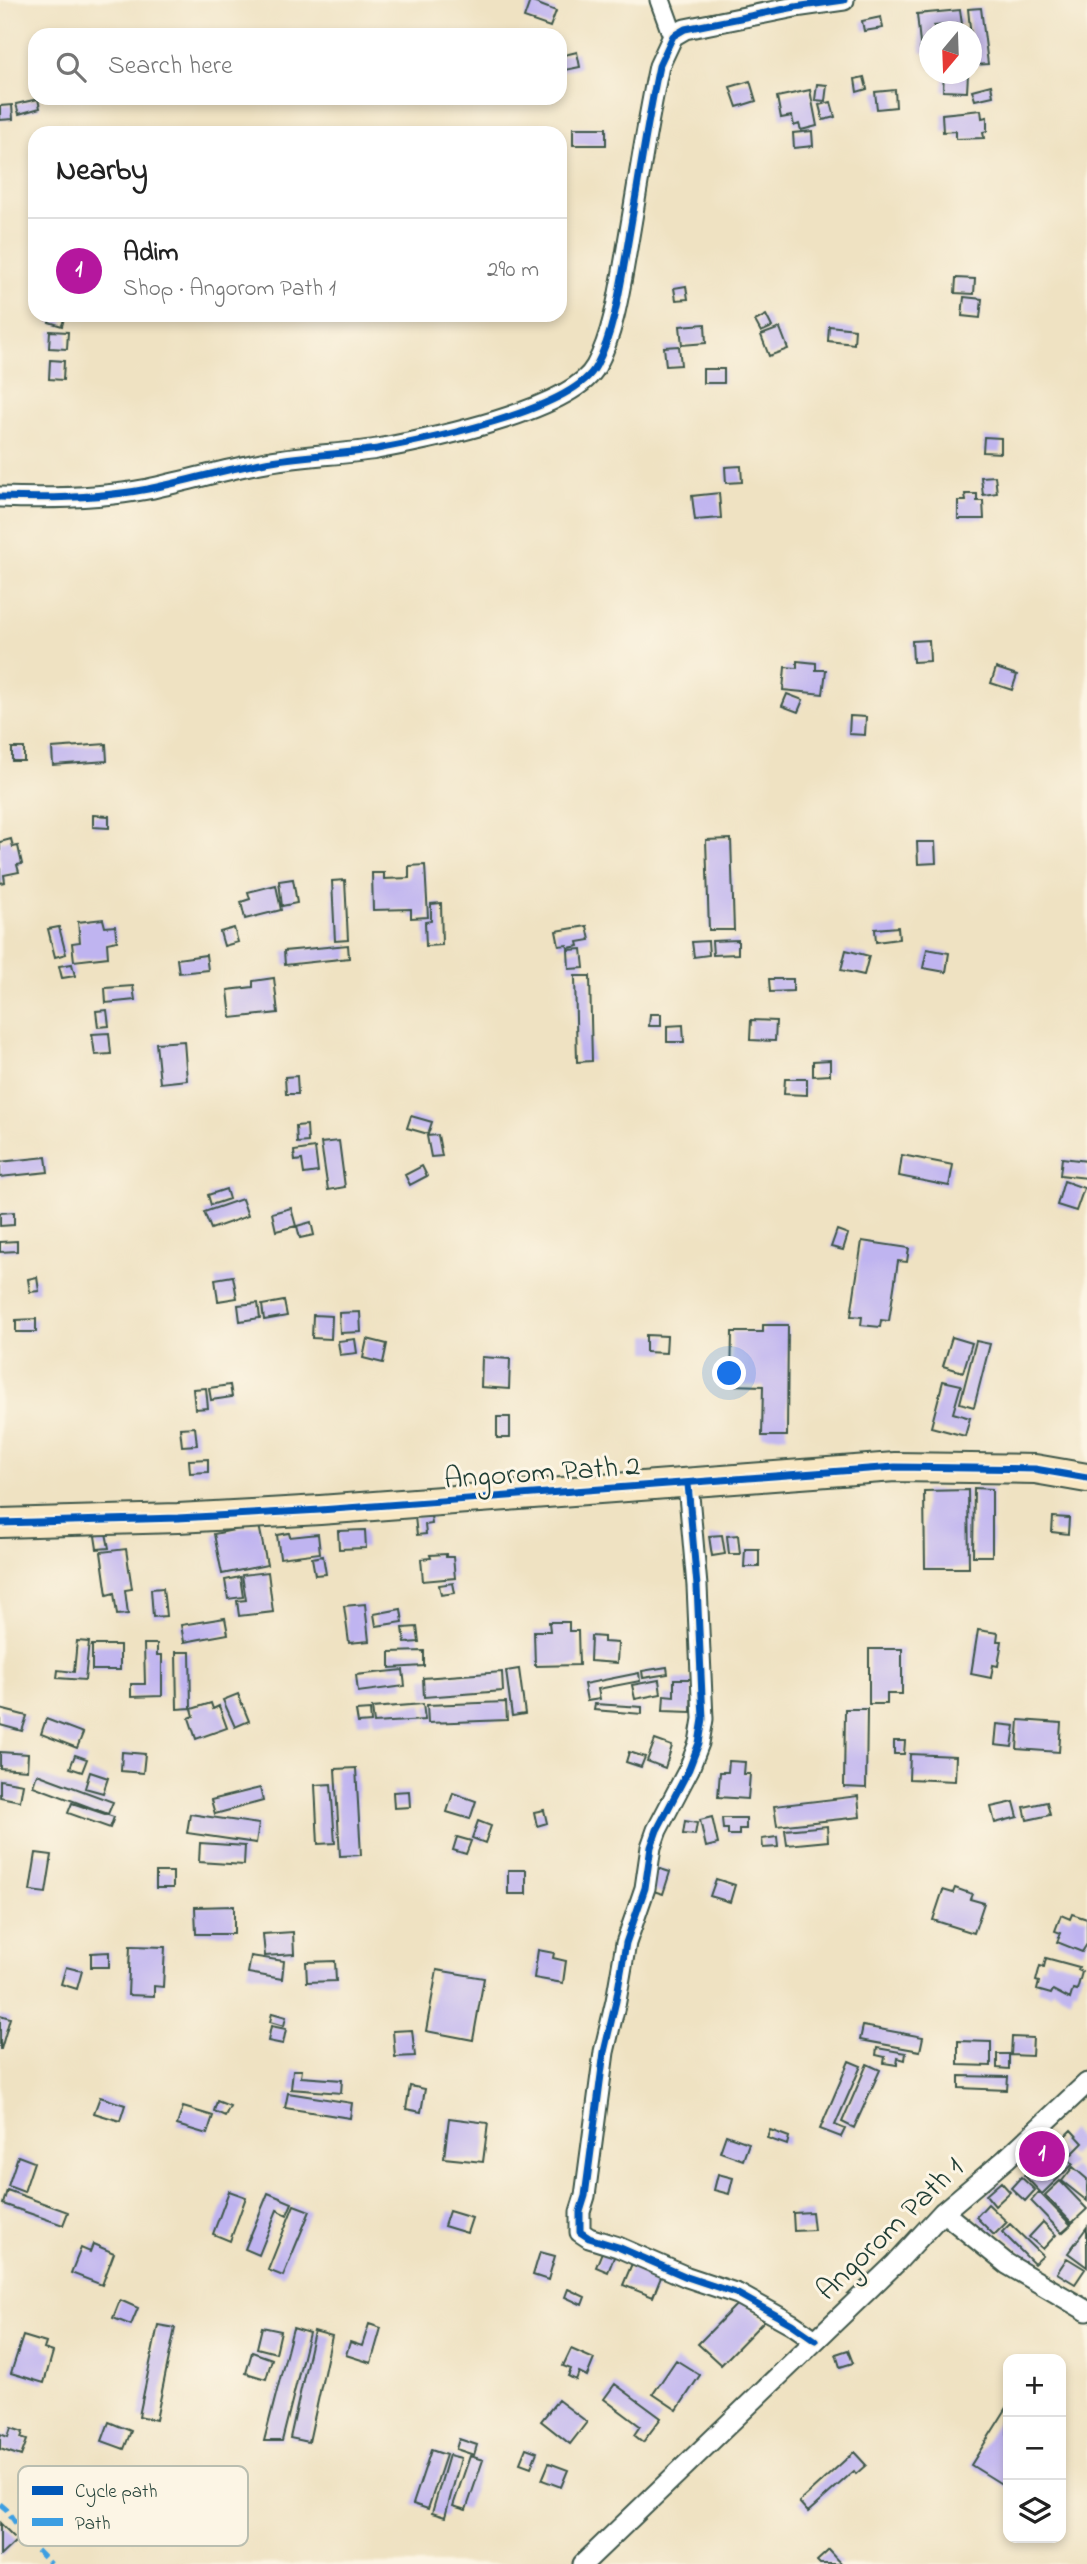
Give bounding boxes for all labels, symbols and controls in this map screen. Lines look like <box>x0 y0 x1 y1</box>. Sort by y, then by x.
north arrow <box>919 21 982 84</box>
search box <box>28 28 567 105</box>
icon: search <box>52 48 90 86</box>
text: Search here <box>108 48 233 86</box>
text: Nearby <box>56 150 148 194</box>
text: Adim <box>123 235 178 273</box>
text: 1 <box>75 254 83 287</box>
text: 290 m <box>487 254 539 287</box>
text: Shop · Angorom Path 1 <box>123 273 336 306</box>
your location <box>712 1356 746 1390</box>
street label: Angorom Path 2 <box>443 1445 642 1503</box>
pin: 1 <box>1019 2128 1065 2180</box>
street label: Angorom Path 1 <box>807 2148 975 2312</box>
map controls <box>1003 2354 1066 2543</box>
button: + <box>1003 2354 1066 2417</box>
button: − <box>1003 2417 1066 2480</box>
legend <box>18 2466 248 2546</box>
text: Cycle path <box>75 2479 157 2507</box>
button: layers <box>1003 2480 1066 2543</box>
text: Path <box>75 2511 111 2538</box>

